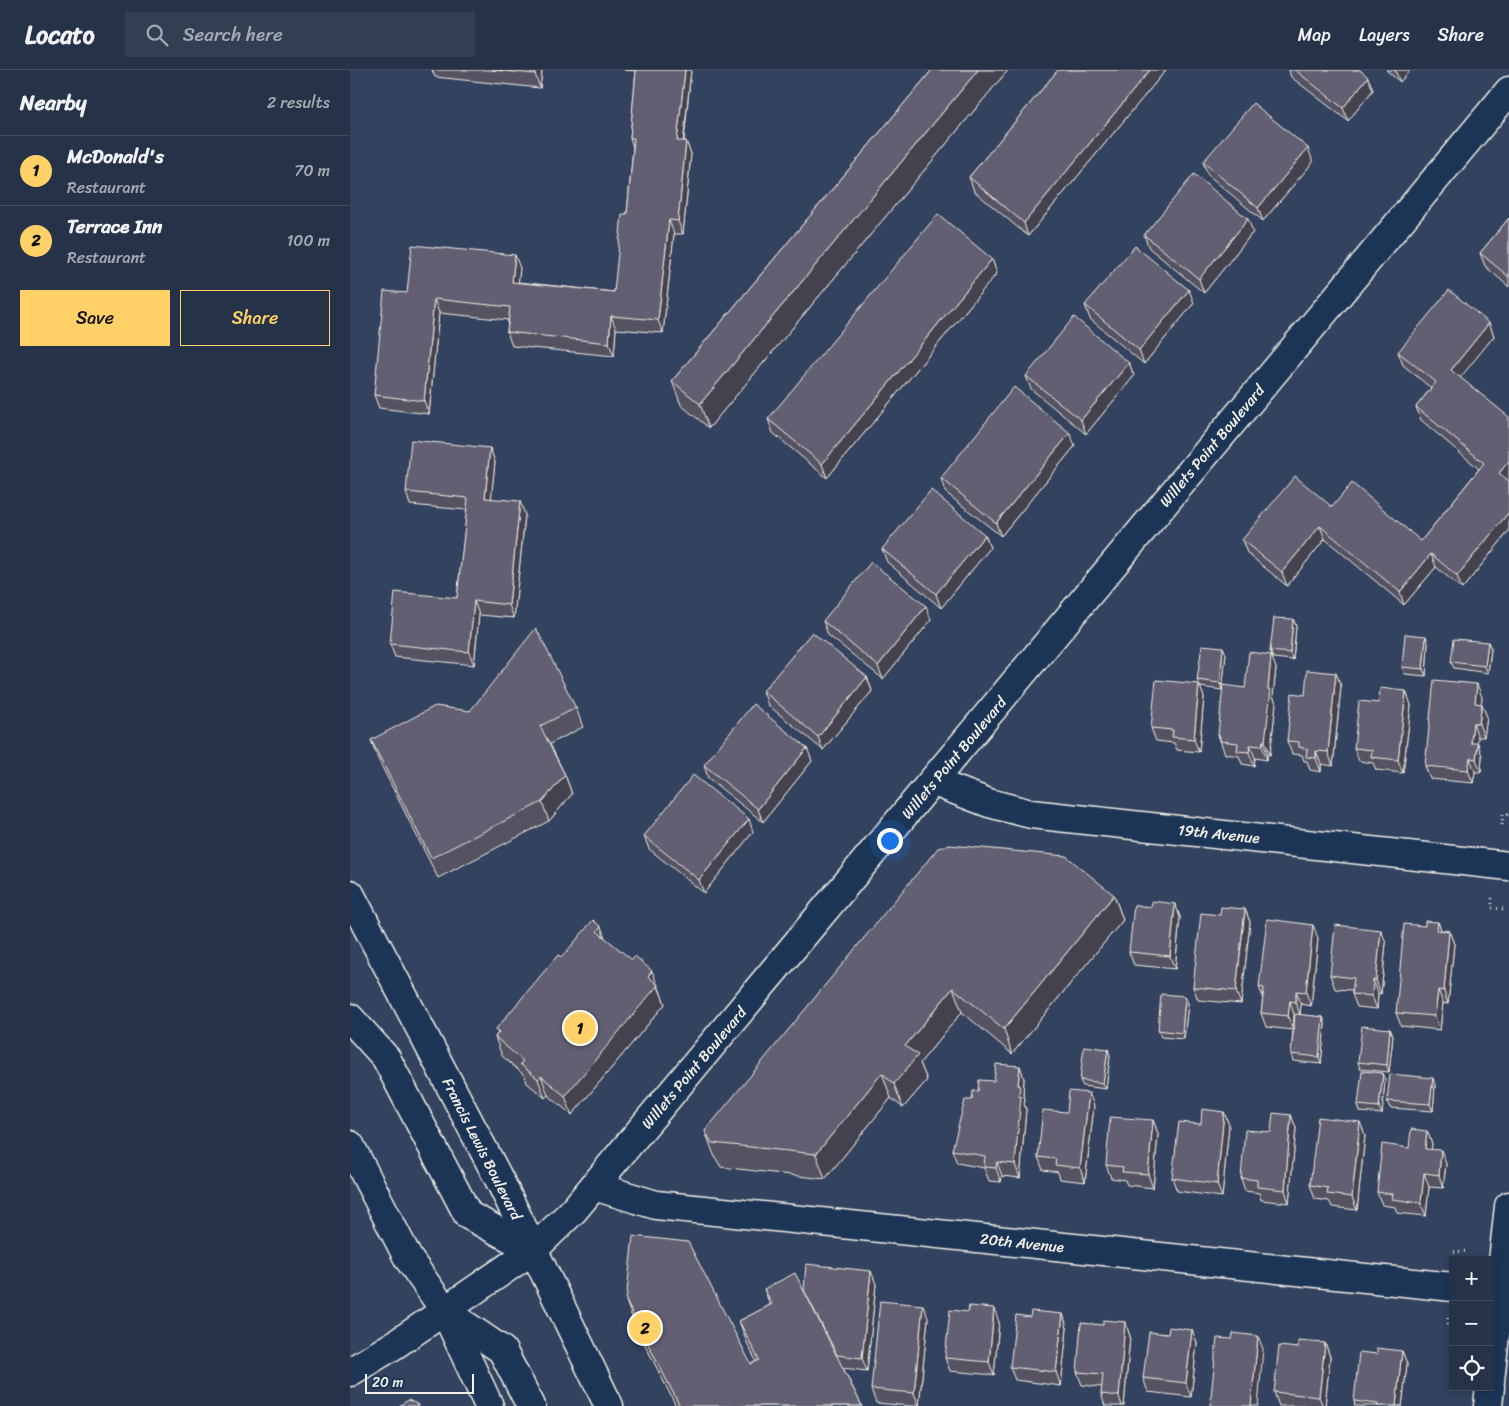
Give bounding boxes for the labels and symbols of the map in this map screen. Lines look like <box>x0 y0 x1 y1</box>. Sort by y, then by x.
street label: Willets Point Boulevard <box>1153 378 1272 513</box>
street label: Willets Point Boulevard <box>895 690 1014 825</box>
street label: 19th Avenue <box>1177 817 1261 851</box>
your location <box>877 828 903 854</box>
street label: Willets Point Boulevard <box>635 1000 754 1135</box>
pin: 1 <box>564 1009 596 1047</box>
street label: Francis Lewis Boulevard <box>435 1073 530 1226</box>
street label: 20th Avenue <box>979 1226 1065 1260</box>
pin: 2 <box>629 1309 661 1347</box>
scale bar <box>365 1371 474 1394</box>

